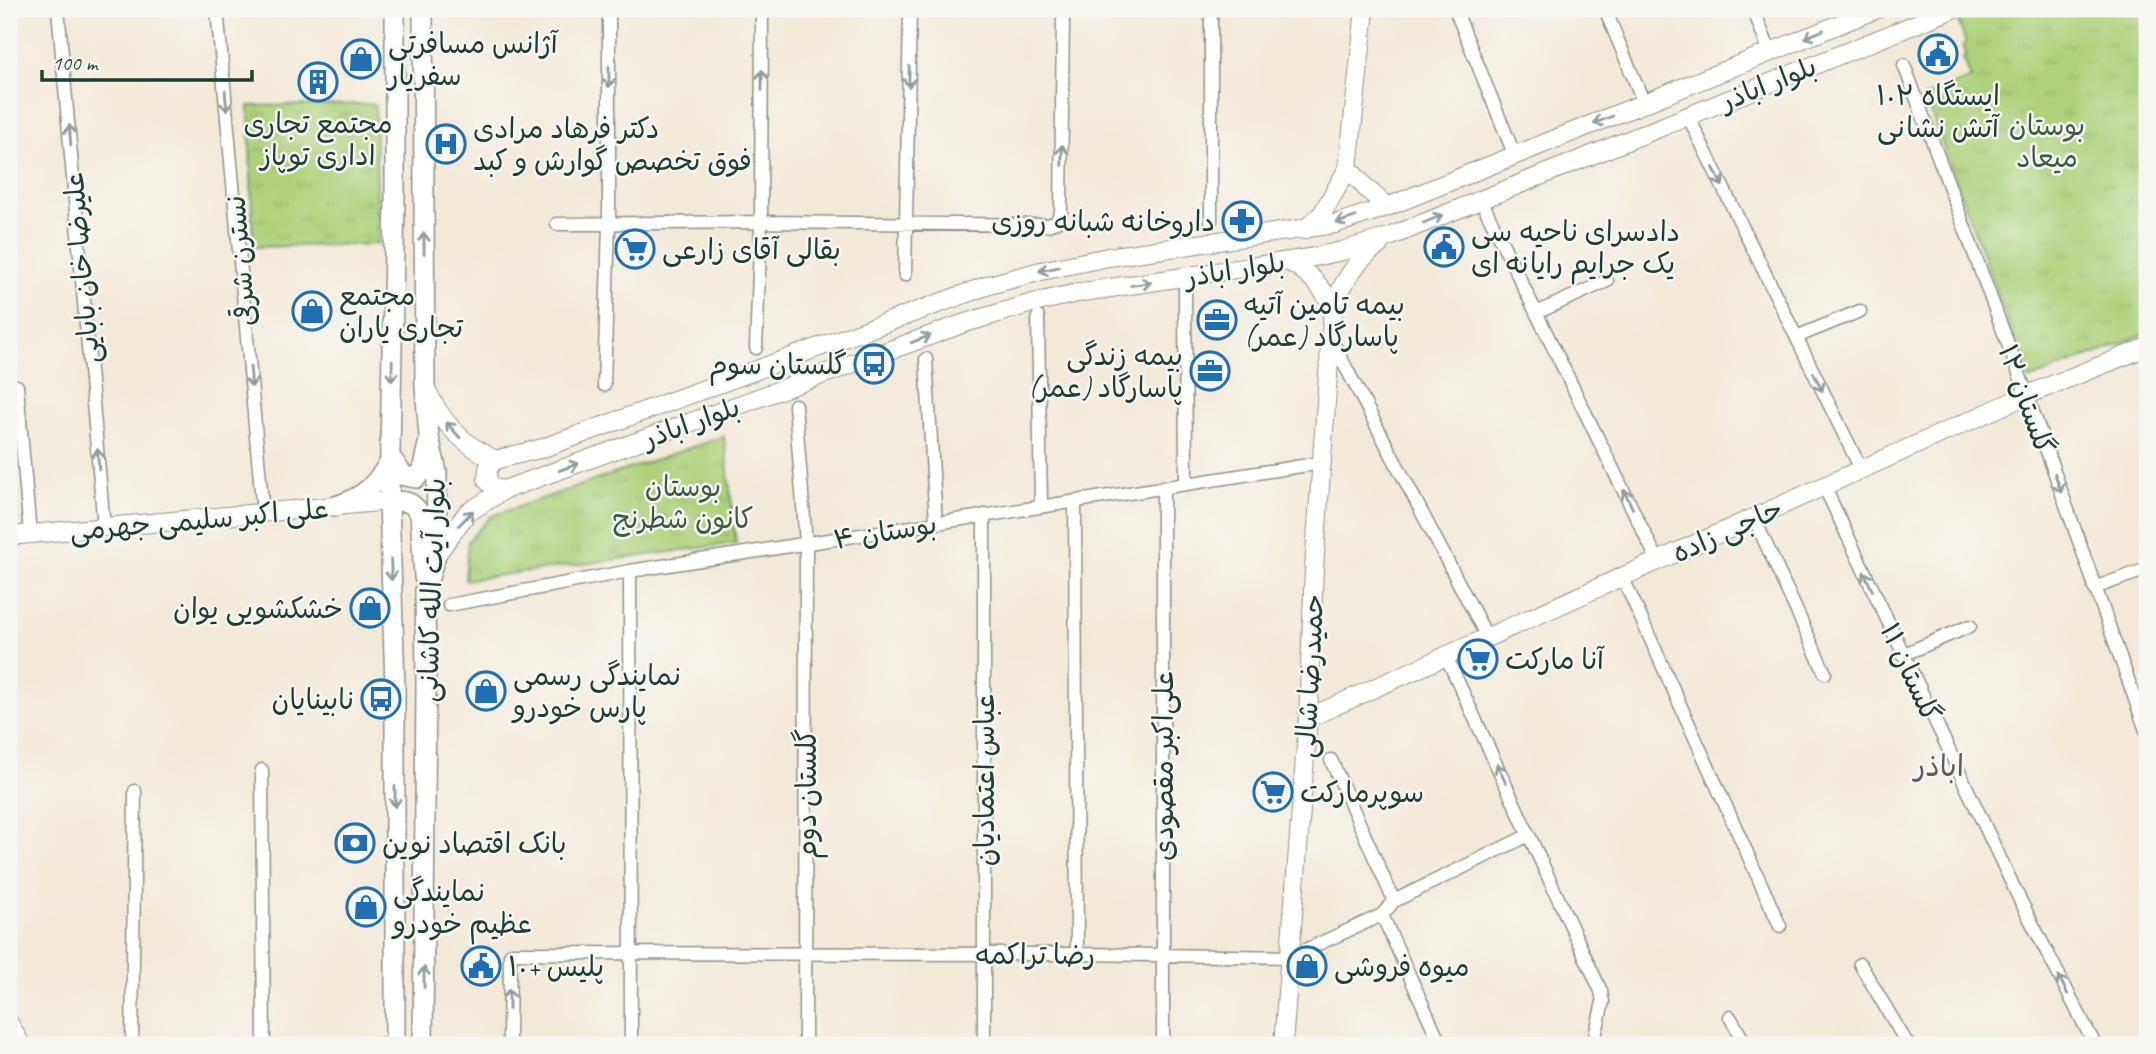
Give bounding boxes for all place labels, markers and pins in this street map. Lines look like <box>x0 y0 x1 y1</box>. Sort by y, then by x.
place label: آژانس مسافرتی سفریار <box>386 26 559 93</box>
public building icon: ایستگاه ۱۰۲ آتش نشانی <box>1917 33 1959 75</box>
shop icon: آژانس مسافرتی سفریار <box>340 38 382 80</box>
building icon: مجتمع تجاری اداری توپاز <box>297 61 339 103</box>
place label: ایستگاه ۱۰۲ آتش نشانی <box>1876 78 2000 145</box>
place label: مجتمع تجاری اداری توپاز <box>243 106 393 174</box>
place label: دکتر فرهاد مرادی فوق تخصص گوارش و کبد <box>473 111 752 178</box>
hospital icon: دکتر فرهاد مرادی فوق تخصص گوارش و کبد <box>425 123 467 165</box>
pharmacy icon: داروخانه شبانه روزی <box>1221 200 1263 242</box>
place label: داروخانه شبانه روزی <box>991 204 1215 239</box>
place label: دادسرای ناحیه سی یک جرایم رایانه ای <box>1471 214 1680 285</box>
public building icon: دادسرای ناحیه سی یک جرایم رایانه ای <box>1423 226 1465 268</box>
supermarket icon: بقالی آقای زارعی <box>614 228 656 270</box>
place label: بقالی آقای زارعی <box>662 232 841 267</box>
place label: مجتمع تجاری یاران <box>339 278 464 345</box>
place label: بیمه تامین آتیه (عمر) پاسارگاد <box>1244 287 1405 355</box>
shop icon: مجتمع تجاری یاران <box>291 290 333 332</box>
office icon: بیمه تامین آتیه (عمر) پاسارگاد <box>1196 299 1238 341</box>
place label: بیمه زندگی (عمر) پاسارگاد <box>1028 338 1183 406</box>
bus stop icon: گلستان سوم <box>853 343 895 385</box>
place label: گلستان سوم <box>709 347 847 386</box>
office icon: بیمه زندگی (عمر) پاسارگاد <box>1189 350 1231 392</box>
shop icon: خشکشویی یوان <box>349 587 391 629</box>
place label: خشکشویی یوان <box>173 591 343 626</box>
supermarket icon: آنا مارکت <box>1457 638 1499 680</box>
place label: آنا مارکت <box>1505 642 1605 677</box>
place label: نمایندگی رسمی پارس خودرو <box>511 658 681 726</box>
shop icon: نمایندگی رسمی پارس خودرو <box>465 670 507 712</box>
bus stop icon: نابینایان <box>360 678 402 720</box>
place label: نابینایان <box>272 682 354 717</box>
supermarket icon: سوپرمارکت <box>1252 771 1294 813</box>
place label: سوپرمارکت <box>1300 775 1424 811</box>
bank icon: بانک اقتصاد نوین <box>334 822 376 864</box>
place label: بانک اقتصاد نوین <box>382 826 567 861</box>
place label: نمایندگی عظیم خودرو <box>391 874 532 945</box>
shop icon: نمایندگی عظیم خودرو <box>345 886 387 928</box>
public building icon: پلیس +۱۰ <box>460 945 502 987</box>
shop icon: میوه فروشی <box>1286 945 1328 987</box>
place label: پلیس +۱۰ <box>508 949 604 985</box>
place label: میوه فروشی <box>1334 949 1470 984</box>

